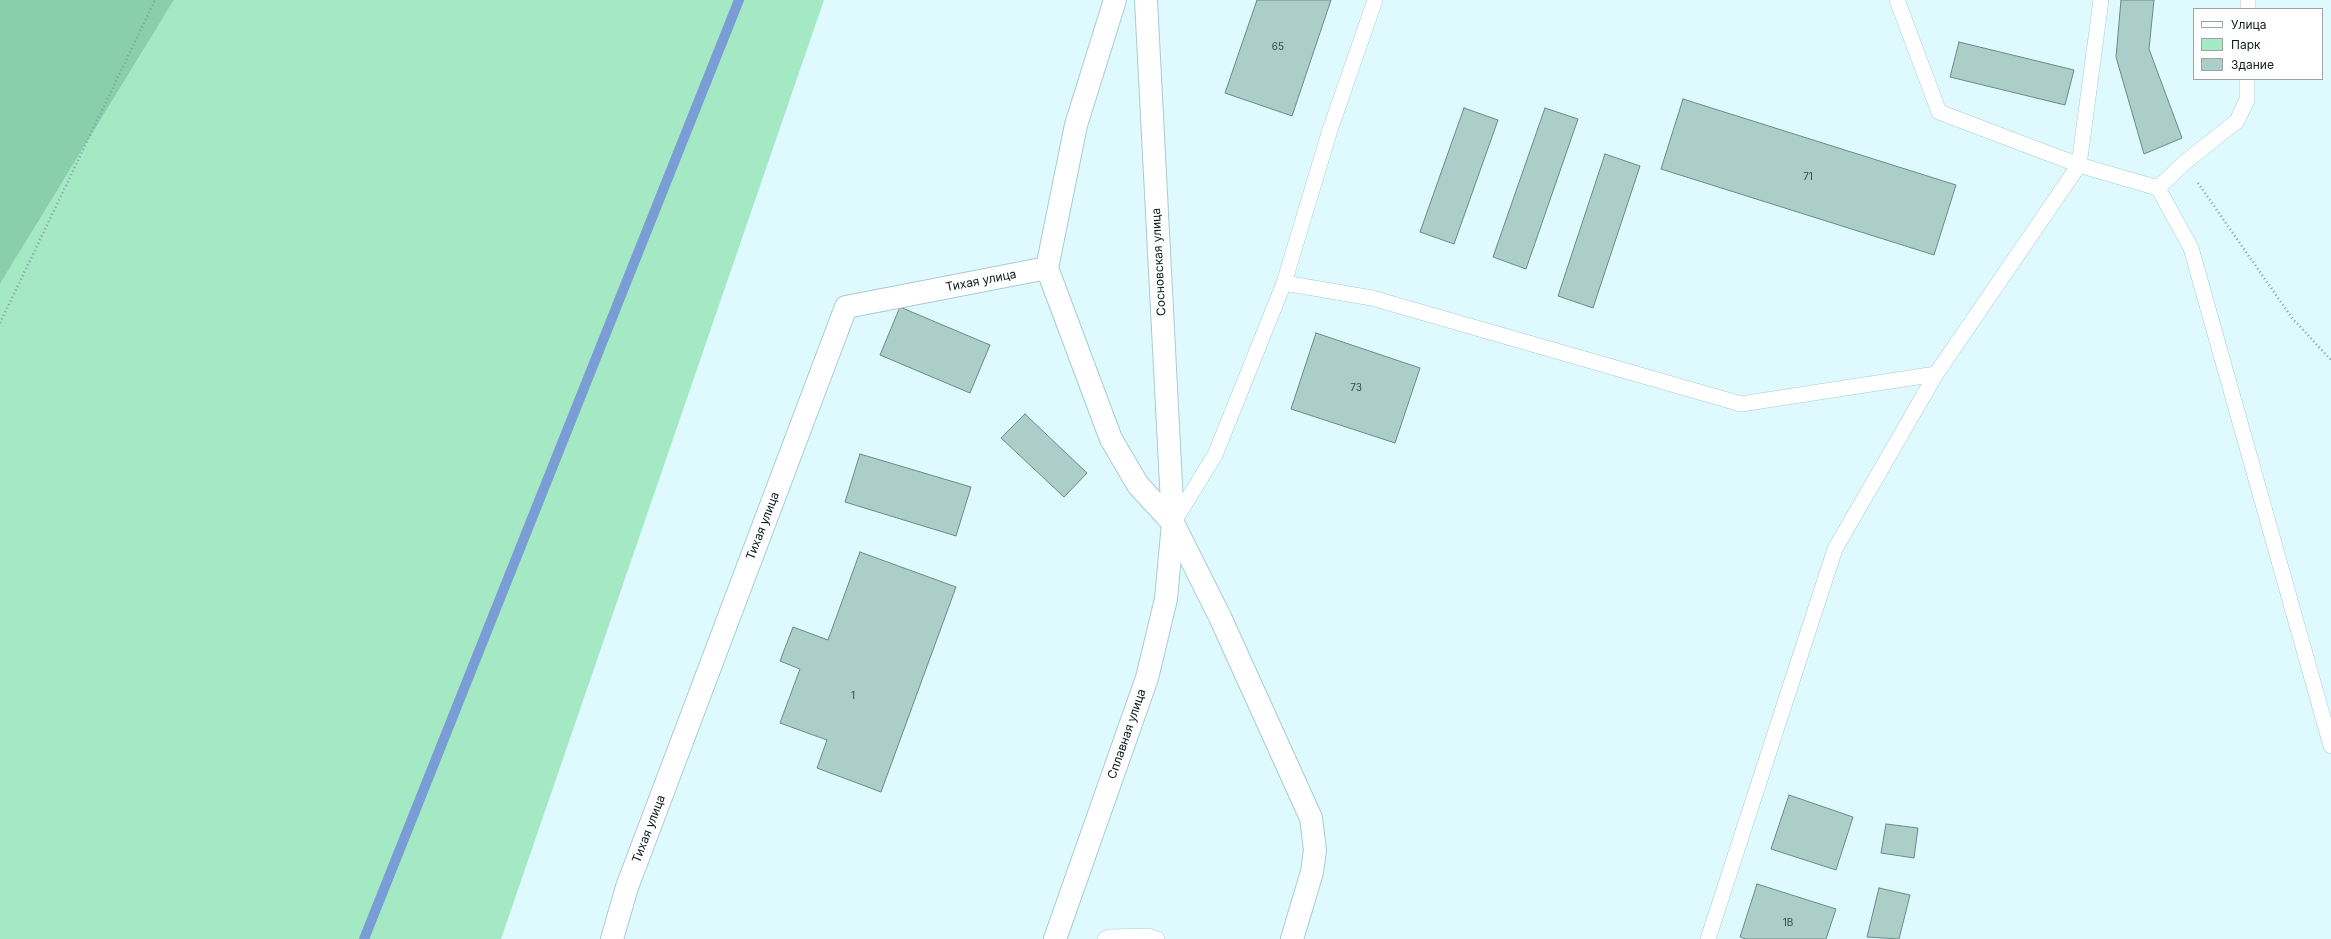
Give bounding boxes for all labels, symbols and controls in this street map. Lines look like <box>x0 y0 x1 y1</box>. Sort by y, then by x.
legend <box>2193 8 2323 80</box>
text: Улица <box>2231 17 2266 32</box>
text: Парк <box>2231 37 2261 52</box>
house number: 65 <box>1272 41 1284 53</box>
text: Здание <box>2231 57 2274 72</box>
house number: 71 <box>1803 171 1813 183</box>
street label: Сосновская улица <box>1149 208 1169 316</box>
street label: Тихая улица <box>944 267 1018 295</box>
house number: 73 <box>1350 382 1362 394</box>
street label: Тихая улица <box>743 490 783 562</box>
street label: Сплавная улица <box>1105 687 1149 781</box>
house number: 1 <box>851 690 855 702</box>
street label: Тихая улица <box>629 793 669 865</box>
house number: 1В <box>1783 917 1793 929</box>

